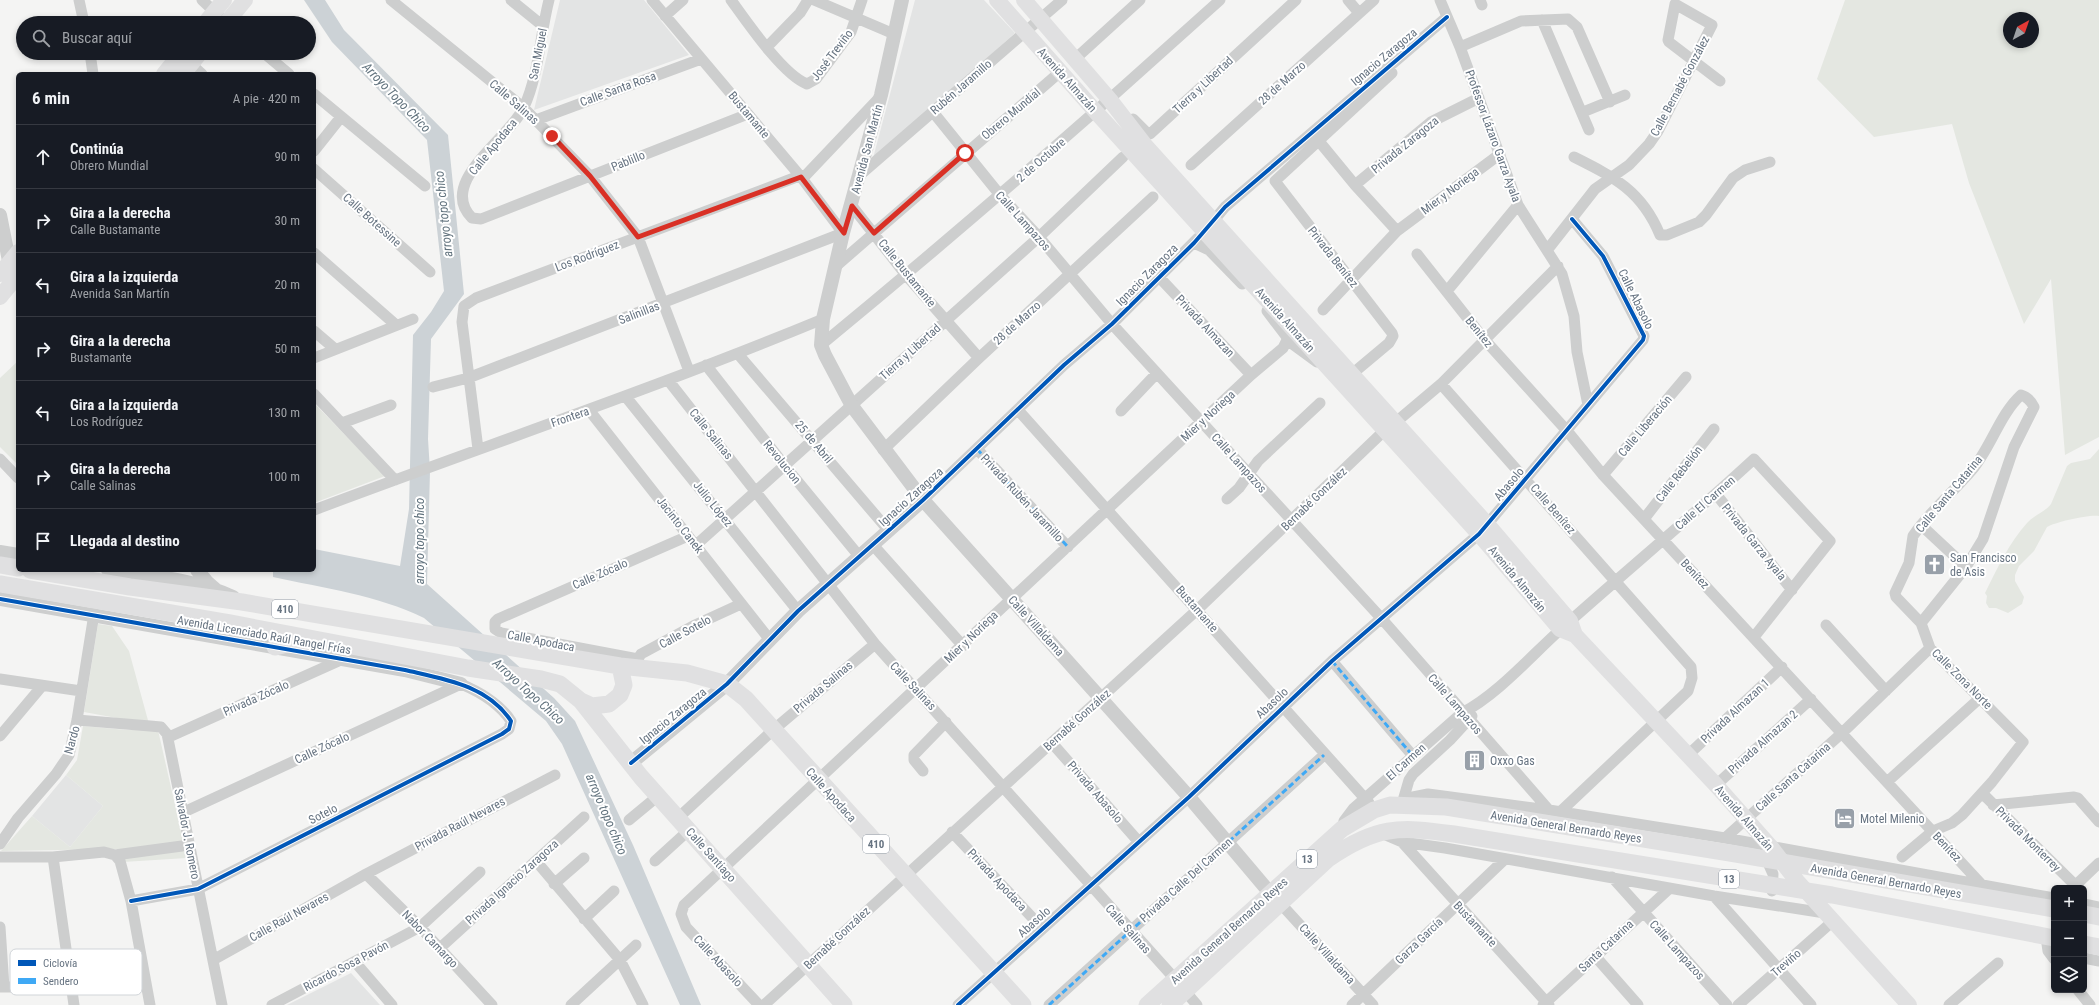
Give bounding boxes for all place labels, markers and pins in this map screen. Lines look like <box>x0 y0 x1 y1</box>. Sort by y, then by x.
place label: San Francisco de Asis <box>1950 551 2016 579</box>
church icon: San Francisco de Asis <box>1921 552 1947 578</box>
building icon: Oxxo Gas <box>1462 748 1488 774</box>
place label: Oxxo Gas <box>1490 754 1535 768</box>
hotel icon: Motel Milenio <box>1832 806 1858 832</box>
place label: Motel Milenio <box>1860 812 1925 826</box>

